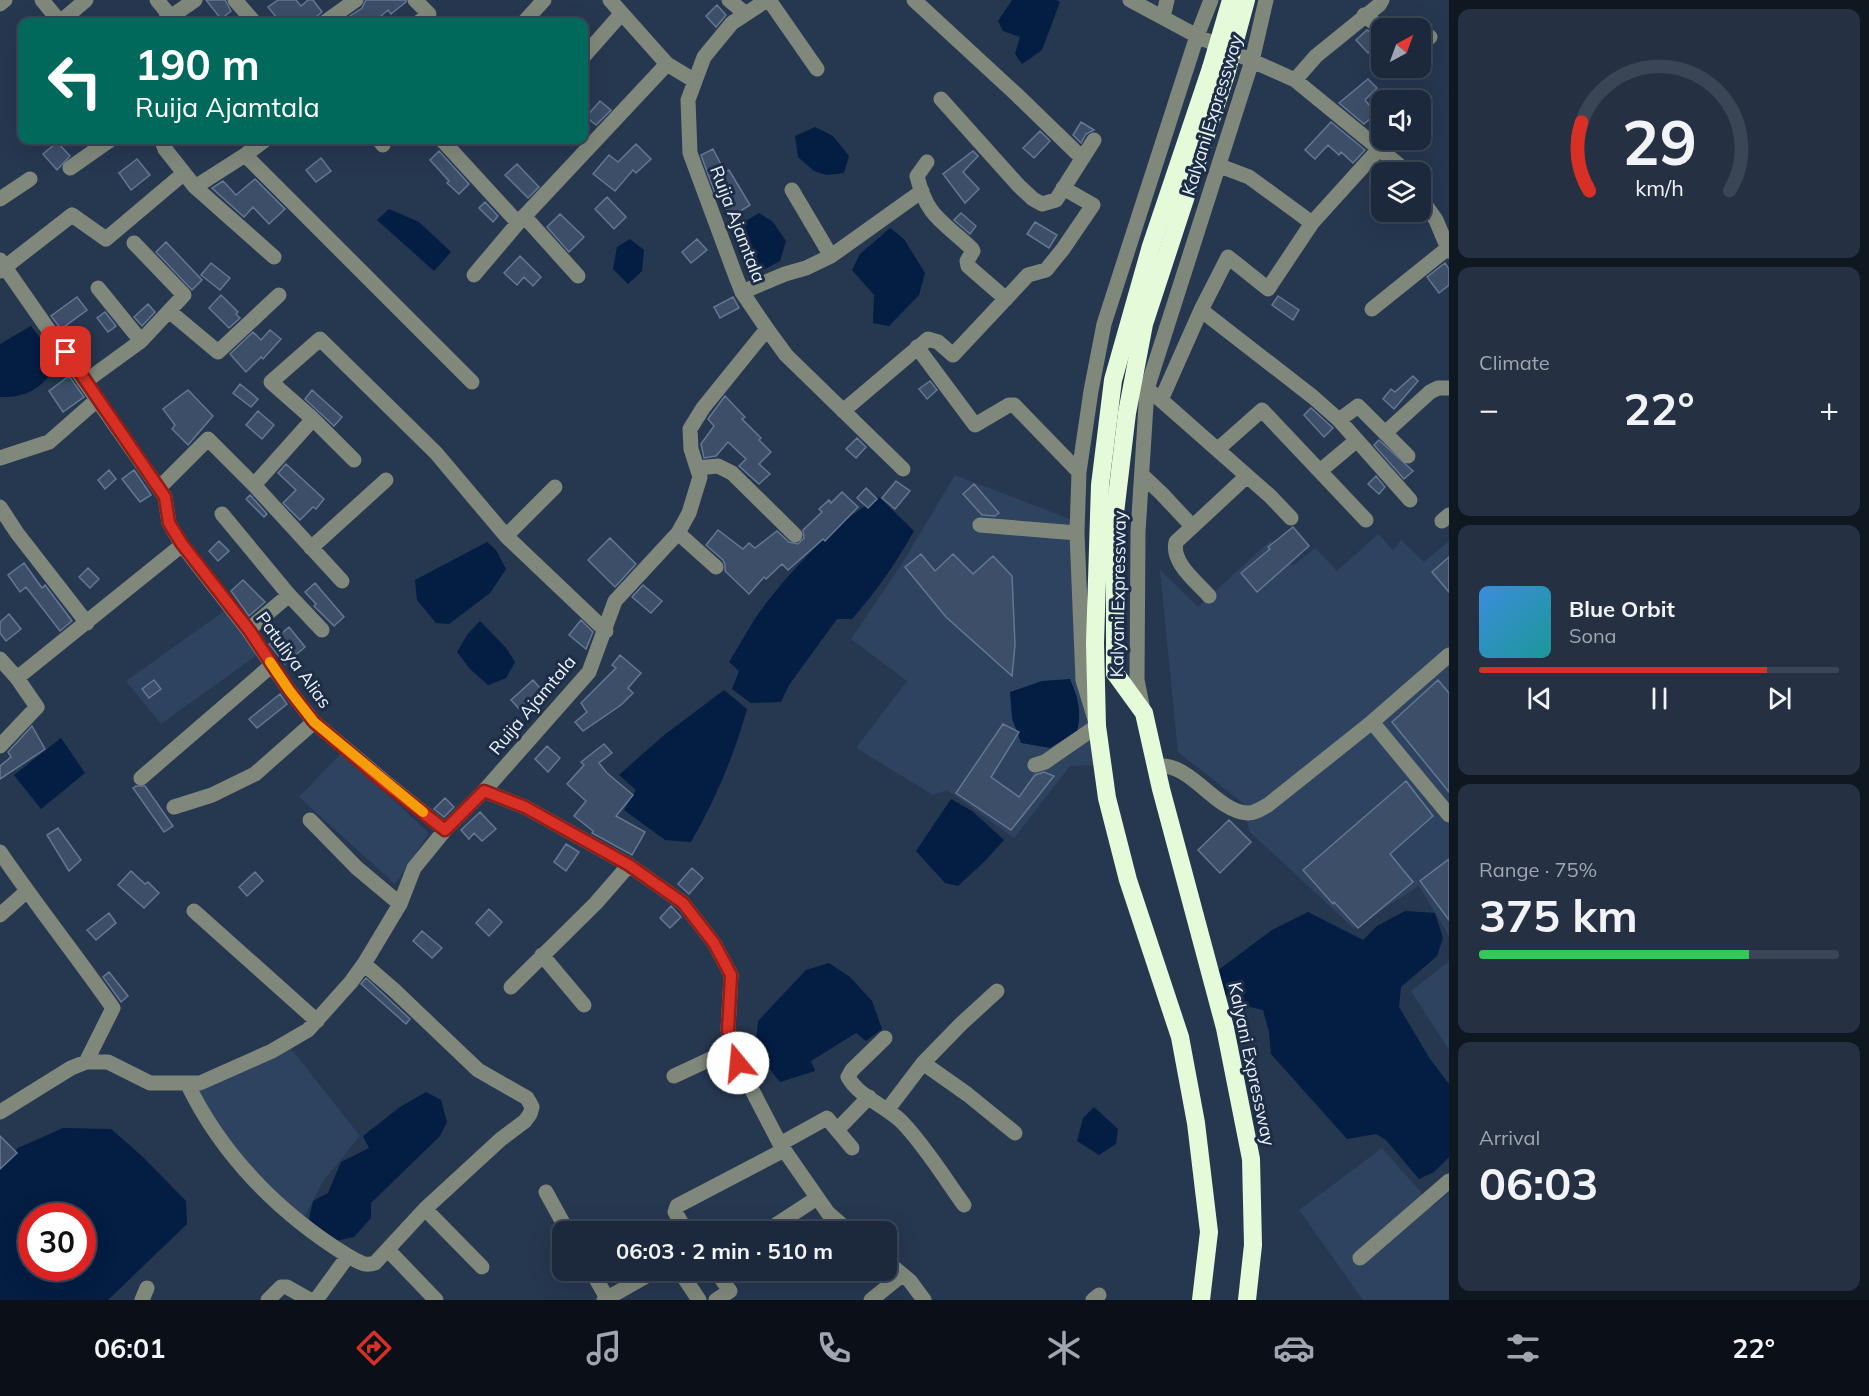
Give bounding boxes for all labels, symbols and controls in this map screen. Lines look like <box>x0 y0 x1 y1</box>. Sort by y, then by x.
north arrow <box>1371 18 1431 78</box>
map controls <box>1371 18 1431 222</box>
street label: Kalyani Expressway <box>1177 31 1248 198</box>
text: 190 m <box>135 38 260 91</box>
icon: left <box>36 42 114 120</box>
text: Ruija Ajamtala <box>135 90 320 124</box>
button: sound <box>1371 90 1431 150</box>
text: 29 <box>1622 102 1696 181</box>
street label: Ruija Ajamtala <box>705 162 771 286</box>
button: layers <box>1371 162 1431 222</box>
text: km/h <box>1635 174 1683 201</box>
pin <box>40 326 91 377</box>
icon: arrive <box>49 335 82 368</box>
text: Climate <box>1479 350 1550 375</box>
text: 22° <box>1623 380 1695 436</box>
text: − <box>1479 388 1499 429</box>
text: + <box>1819 388 1839 429</box>
street label: Kalyani Expressway <box>1105 510 1131 678</box>
text: Blue Orbit <box>1569 595 1675 623</box>
street label: Patuliya Alias <box>251 607 337 713</box>
text: Sona <box>1569 623 1617 648</box>
street label: Ruija Ajamtala <box>484 650 580 760</box>
icon: previous <box>1523 682 1556 715</box>
icon: pause <box>1643 682 1676 715</box>
icon: next <box>1763 682 1796 715</box>
text: Range · 75% <box>1479 857 1597 882</box>
text: 375 km <box>1479 887 1638 943</box>
street label: Kalyani Expressway <box>1223 980 1281 1148</box>
position arrow <box>706 1031 770 1095</box>
text: Arrival <box>1479 1125 1540 1150</box>
text: 06:03 <box>1479 1155 1598 1211</box>
speed limit sign: 30 <box>18 1203 96 1281</box>
text: 06:03 · 2 min · 510 m <box>616 1237 833 1265</box>
icon: directions <box>353 1327 395 1369</box>
icon: music <box>583 1327 625 1369</box>
icon: phone <box>813 1327 855 1369</box>
icon: climate <box>1043 1327 1085 1369</box>
icon: car <box>1273 1327 1315 1369</box>
icon: filters <box>1502 1327 1544 1369</box>
text: 06:01 <box>94 1331 165 1365</box>
text: 22° <box>1732 1331 1775 1365</box>

